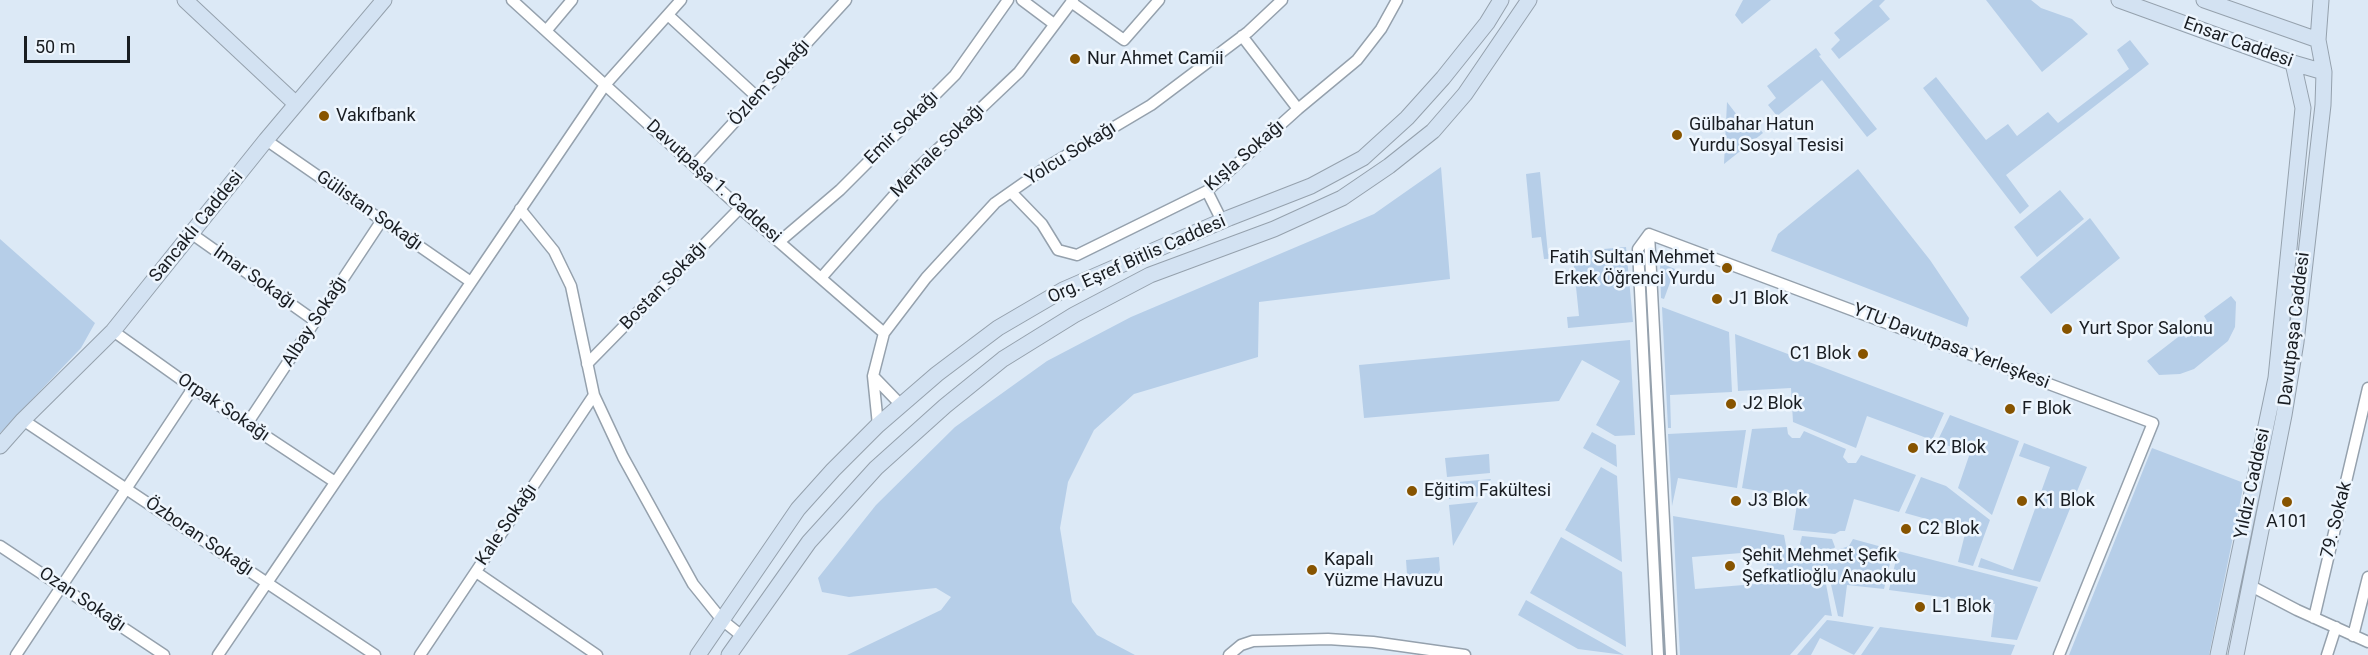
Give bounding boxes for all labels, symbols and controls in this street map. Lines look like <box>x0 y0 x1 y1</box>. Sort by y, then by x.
street label: Ensar Caddesi <box>2180 13 2296 73</box>
scale bar <box>27 24 134 62</box>
street label: Özlem Sokağı <box>725 35 815 131</box>
text: 50 m <box>35 36 75 57</box>
place label: Nur Ahmet Camii <box>1087 48 1224 70</box>
marker: Nur Ahmet Camii <box>1068 52 1082 66</box>
street label: Emir Sokağı <box>861 87 943 169</box>
street label: Merhale Sokağı <box>887 100 989 202</box>
place label: Vakıfbank <box>336 105 416 127</box>
marker: Vakıfbank <box>317 109 331 123</box>
place label: Gülbahar Hatun Yurdu Sosyal Tesisi <box>1689 114 1844 156</box>
street label: Davutpaşa 1. Caddesi <box>641 116 785 248</box>
street label: Kışla Sokağı <box>1201 116 1289 196</box>
street label: Yolcu Sokağı <box>1022 118 1120 190</box>
marker: Gülbahar Hatun Yurdu Sosyal Tesisi <box>1670 128 1684 142</box>
street label: Gülistan Sokağı <box>312 166 426 256</box>
street label: Sancaklı Caddesi <box>145 167 249 287</box>
street label: Org. Eşref Bitlis Caddesi <box>1045 211 1229 309</box>
street label: Bostan Sokağı <box>616 237 712 335</box>
street label: İmar Sokağı <box>209 242 299 314</box>
place label: Fatih Sultan Mehmet Erkek Öğrenci Yurdu <box>1549 247 1715 290</box>
street label: Davutpaşa Caddesi <box>2275 251 2315 407</box>
marker: Fatih Sultan Mehmet Erkek Öğrenci Yurdu <box>1720 261 1734 275</box>
street label: Albay Sokağı <box>278 273 352 371</box>
place label: J1 Blok <box>1729 288 1788 310</box>
marker: J1 Blok <box>1710 292 1724 306</box>
street label: YTU Davutpasa Yerleşkesi <box>1850 300 2052 394</box>
place label: Yurt Spor Salonu <box>2079 318 2213 340</box>
marker: Yurt Spor Salonu <box>2060 322 2074 336</box>
place label: C1 Blok <box>1790 343 1851 365</box>
marker: C1 Blok <box>1856 347 1870 361</box>
street label: Orpak Sokağı <box>173 369 273 447</box>
place label: J2 Blok <box>1743 393 1802 415</box>
marker: J2 Blok <box>1724 397 1738 411</box>
place label: F Blok <box>2022 398 2071 420</box>
marker: F Blok <box>2003 402 2017 416</box>
street label: Yıldız Caddesi <box>2231 427 2275 541</box>
place label: K2 Blok <box>1925 437 1986 459</box>
marker: K2 Blok <box>1906 441 1920 455</box>
street label: 79. Sokak <box>2317 479 2357 561</box>
street label: Kale Sokağı <box>472 480 542 570</box>
place label: Eğitim Fakültesi <box>1424 480 1551 502</box>
marker: Eğitim Fakültesi <box>1405 484 1419 498</box>
place label: J3 Blok <box>1748 490 1807 512</box>
place label: K1 Blok <box>2034 490 2095 512</box>
street label: Özboran Sokağı <box>141 493 257 581</box>
marker: J3 Blok <box>1729 494 1743 508</box>
marker: K1 Blok <box>2015 494 2029 508</box>
marker: A101 <box>2280 495 2294 509</box>
place label: A101 <box>2266 511 2308 533</box>
place label: C2 Blok <box>1918 518 1979 540</box>
marker: C2 Blok <box>1899 522 1913 536</box>
place label: Şehit Mehmet Şefik Şefkatlioğlu Anaokulu <box>1742 545 1916 588</box>
place label: Kapalı Yüzme Havuzu <box>1324 549 1443 592</box>
marker: Şehit Mehmet Şefik Şefkatlioğlu Anaokulu <box>1723 559 1737 573</box>
street label: Ozan Sokağı <box>35 563 129 637</box>
marker: Kapalı Yüzme Havuzu <box>1305 563 1319 577</box>
place label: L1 Blok <box>1932 596 1991 618</box>
marker: L1 Blok <box>1913 600 1927 614</box>

